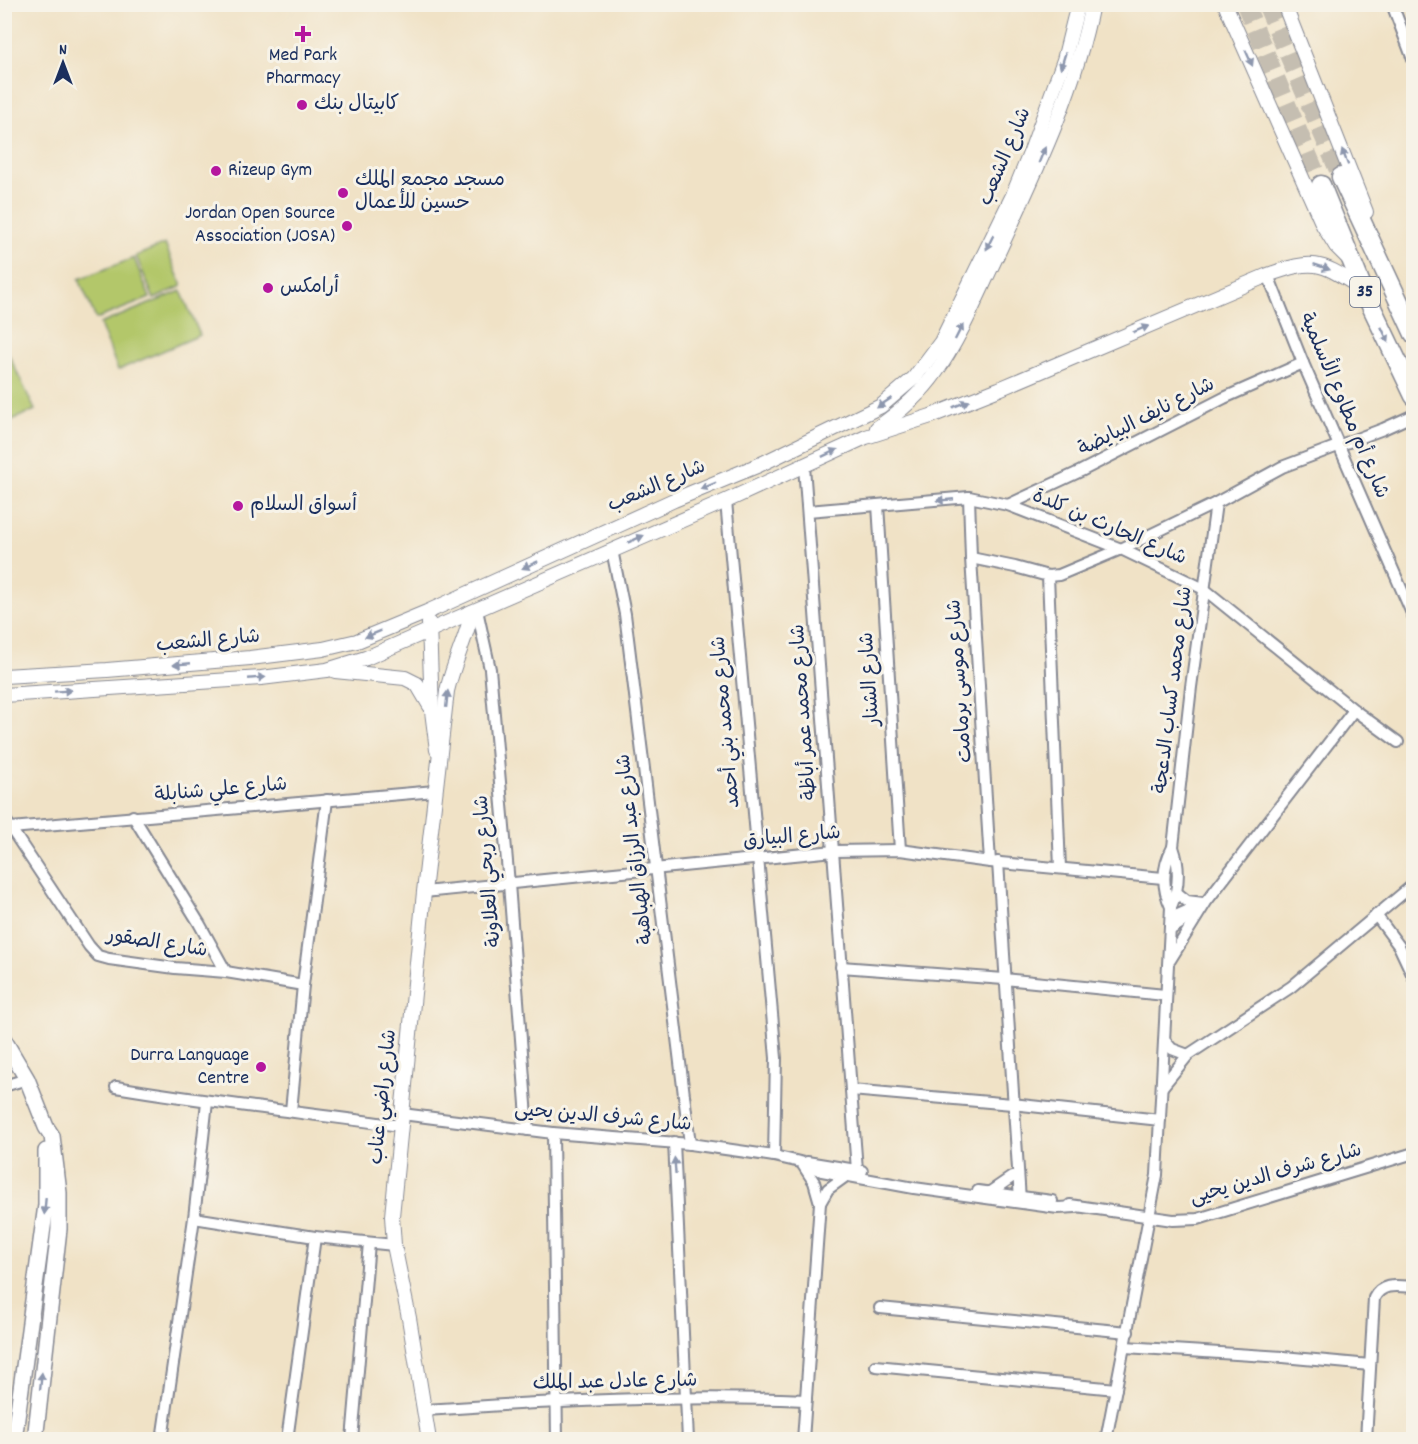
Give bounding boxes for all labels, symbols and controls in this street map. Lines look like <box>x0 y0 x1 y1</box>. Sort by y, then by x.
marker: Med Park Pharmacy <box>296 27 310 41</box>
north arrow <box>33 33 93 93</box>
text: N <box>59 39 67 62</box>
place label: Med Park Pharmacy <box>266 42 341 93</box>
one-way arrow <box>1245 49 1254 66</box>
one-way arrow <box>1058 52 1068 70</box>
place label: كابيتال بنك <box>314 91 399 119</box>
marker: كابيتال بنك <box>295 98 309 112</box>
street label: شارع الشعب <box>973 104 1039 210</box>
one-way arrow <box>1038 146 1047 164</box>
one-way arrow <box>1340 147 1350 165</box>
place label: Rizeup Gym <box>228 157 312 185</box>
marker: Rizeup Gym <box>209 164 223 178</box>
place label: مسجد مجمع الملك حسين للأعمال <box>355 167 505 218</box>
marker: مسجد مجمع الملك حسين للأعمال <box>336 186 350 200</box>
place label: Jordan Open Source Association (JOSA) <box>185 200 335 251</box>
marker: Jordan Open Source Association (JOSA) <box>340 219 354 233</box>
one-way arrow <box>985 234 994 251</box>
one-way arrow <box>1313 263 1331 273</box>
place label: أرامكس <box>280 274 339 302</box>
road number: 35 <box>1350 277 1380 307</box>
marker: أرامكس <box>261 281 275 295</box>
street label: شارع أم مطاوع الأسلمية <box>1291 308 1397 503</box>
one-way arrow <box>954 323 964 340</box>
one-way arrow <box>1132 324 1150 334</box>
one-way arrow <box>1380 327 1390 345</box>
street label: شارع نايف البيايضة <box>1074 372 1220 464</box>
one-way arrow <box>877 397 893 409</box>
one-way arrow <box>952 399 970 408</box>
one-way arrow <box>822 449 839 458</box>
street label: شارع الشعب <box>604 454 710 520</box>
one-way arrow <box>699 482 717 491</box>
street label: شارع الحارث بن كلدة <box>1027 483 1191 573</box>
place label: أسواق السلام <box>250 492 357 520</box>
one-way arrow <box>936 495 955 505</box>
marker: أسواق السلام <box>231 499 245 513</box>
one-way arrow <box>628 534 646 544</box>
one-way arrow <box>520 560 538 570</box>
street label: شارع محمد كساب الدعجة <box>1147 585 1201 795</box>
street label: شارع موسى برمامت <box>941 598 981 764</box>
street label: شارع محمد عمر أباظة <box>785 623 825 801</box>
street label: شارع الشعب <box>155 624 261 660</box>
one-way arrow <box>364 629 382 639</box>
street label: شارع الشنار <box>854 631 888 729</box>
street label: شارع محمد بني أحمد <box>706 635 749 809</box>
one-way arrow <box>172 659 191 669</box>
one-way arrow <box>248 673 267 683</box>
one-way arrow <box>53 686 72 696</box>
one-way arrow <box>442 690 452 709</box>
street label: شارع عبد الرزاق الهباهبة <box>610 752 662 946</box>
street label: شارع علي شنابلة <box>153 771 289 812</box>
street label: شارع ربحي العلاونة <box>468 794 511 948</box>
street label: شارع البيارق <box>742 820 842 856</box>
street label: شارع الصقور <box>103 922 209 966</box>
street label: شارع راضي عناب <box>363 1028 406 1166</box>
place label: Durra Language Centre <box>130 1042 249 1093</box>
marker: Durra Language Centre <box>254 1060 268 1074</box>
street label: شارع شرف الدين يحيى <box>513 1096 693 1140</box>
street label: شارع شرف الدين يحيى <box>1187 1137 1365 1213</box>
one-way arrow <box>670 1156 680 1175</box>
one-way arrow <box>40 1197 50 1216</box>
street label: شارع عادل عبد الملك <box>532 1368 698 1398</box>
one-way arrow <box>37 1372 46 1391</box>

